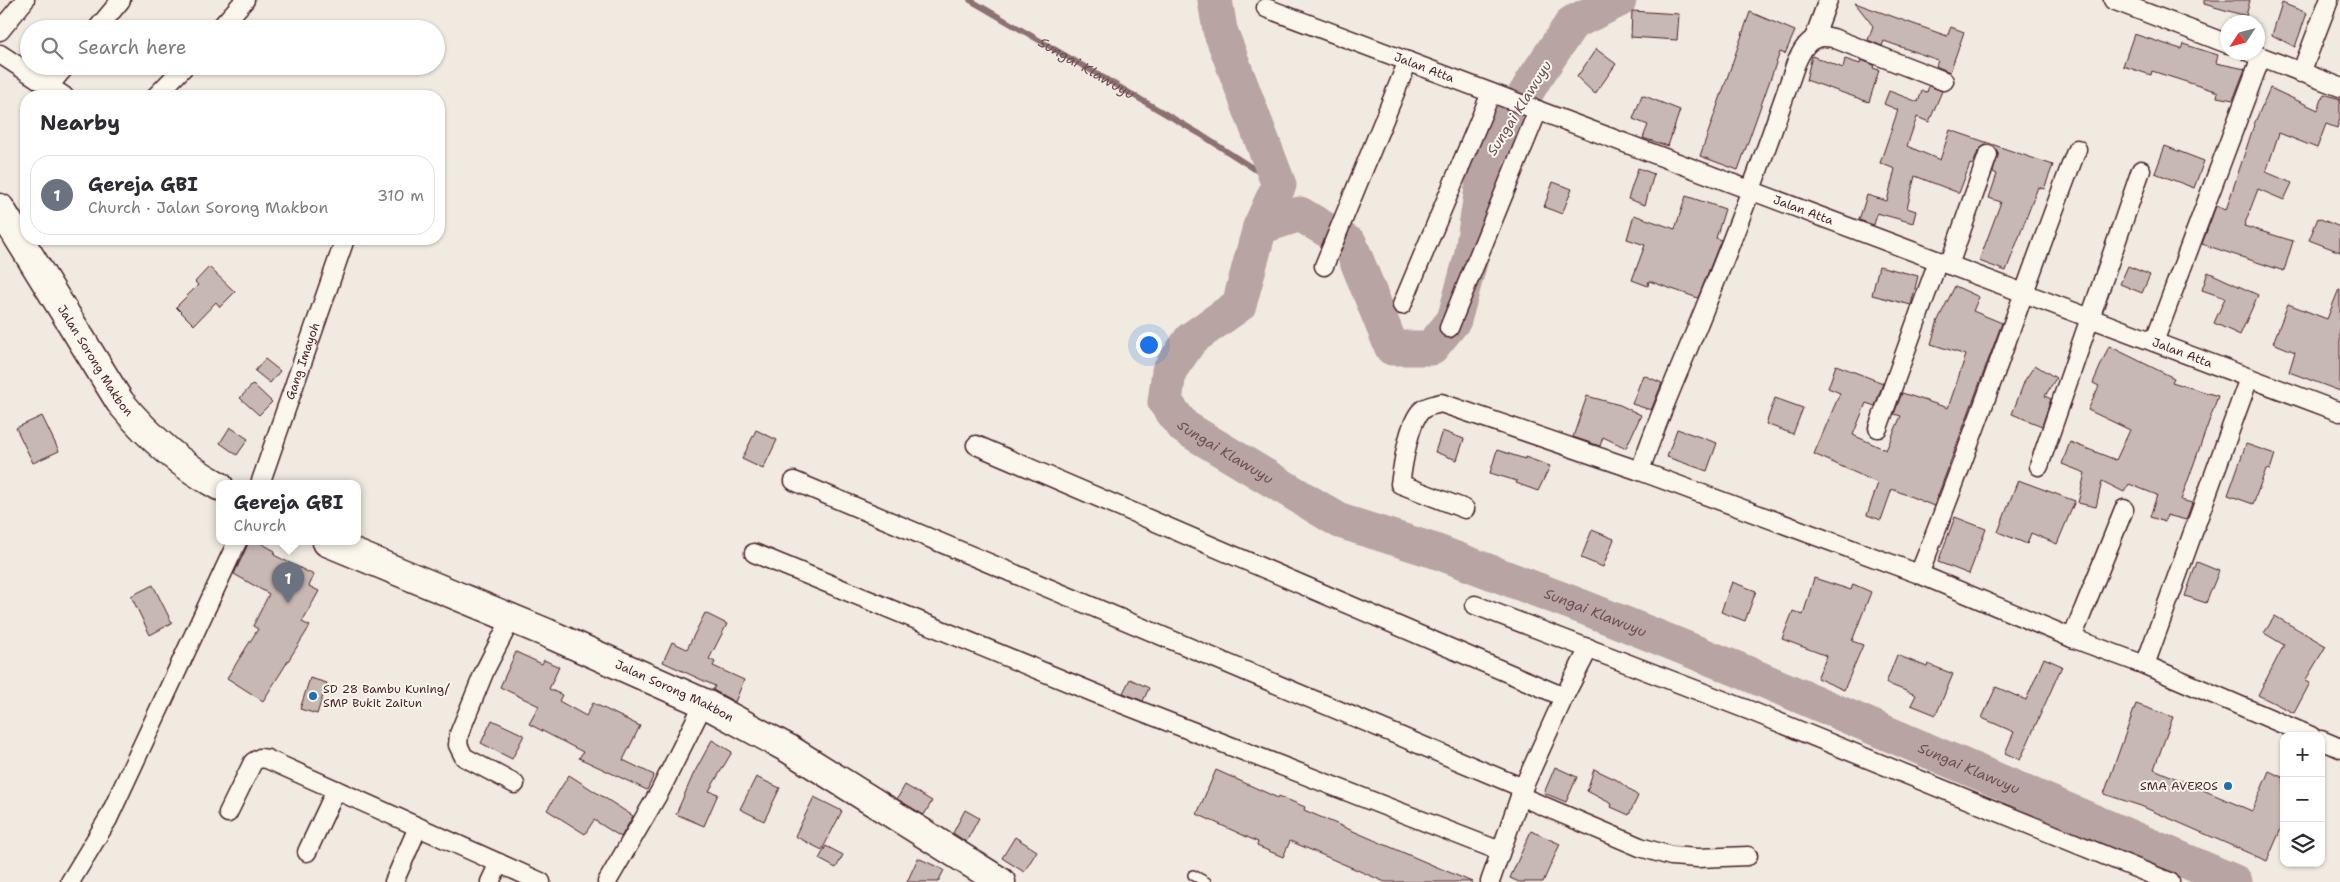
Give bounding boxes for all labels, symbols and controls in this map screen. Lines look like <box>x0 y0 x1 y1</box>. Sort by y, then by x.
north arrow <box>2220 15 2265 60</box>
search box <box>20 20 445 75</box>
water label: Sungai Klawuyu <box>1035 33 1138 103</box>
icon: search <box>38 34 66 62</box>
text: Search here <box>78 35 187 60</box>
street label: Jalan Atta <box>1392 49 1457 86</box>
water label: Sungai Klawuyu <box>1483 57 1555 159</box>
text: Nearby <box>40 109 120 137</box>
text: Gereja GBI <box>88 172 198 197</box>
text: 1 <box>53 185 61 206</box>
text: 310 m <box>377 185 424 206</box>
street label: Jalan Atta <box>1771 191 1836 229</box>
text: Church · Jalan Sorong Makbon <box>88 197 328 218</box>
street label: Jalan Sorong Makbon <box>54 302 137 420</box>
street label: Gang Imayoh <box>282 320 323 402</box>
your location <box>1136 332 1162 358</box>
street label: Jalan Atta <box>2150 334 2215 371</box>
water label: Sungai Klawuyu <box>1173 417 1277 488</box>
popup <box>216 480 361 545</box>
text: Gereja GBI <box>234 490 343 515</box>
text: Church <box>234 515 286 536</box>
pin: 1 <box>272 562 304 603</box>
water label: Sungai Klawuyu <box>1542 584 1649 641</box>
street label: Jalan Sorong Makbon <box>613 656 736 726</box>
place label: SD 28 Bambu Kuning/ SMP Bukit Zaitun <box>323 681 451 711</box>
marker: SD 28 Bambu Kuning/ SMP Bukit Zaitun <box>307 690 319 702</box>
map controls <box>2280 732 2325 867</box>
button: + <box>2280 732 2325 777</box>
water label: Sungai Klawuyu <box>1916 739 2023 798</box>
button: − <box>2280 777 2325 822</box>
place label: SMA AVEROS <box>2140 778 2218 794</box>
marker: SMA AVEROS <box>2222 780 2234 792</box>
button: layers <box>2280 822 2325 867</box>

